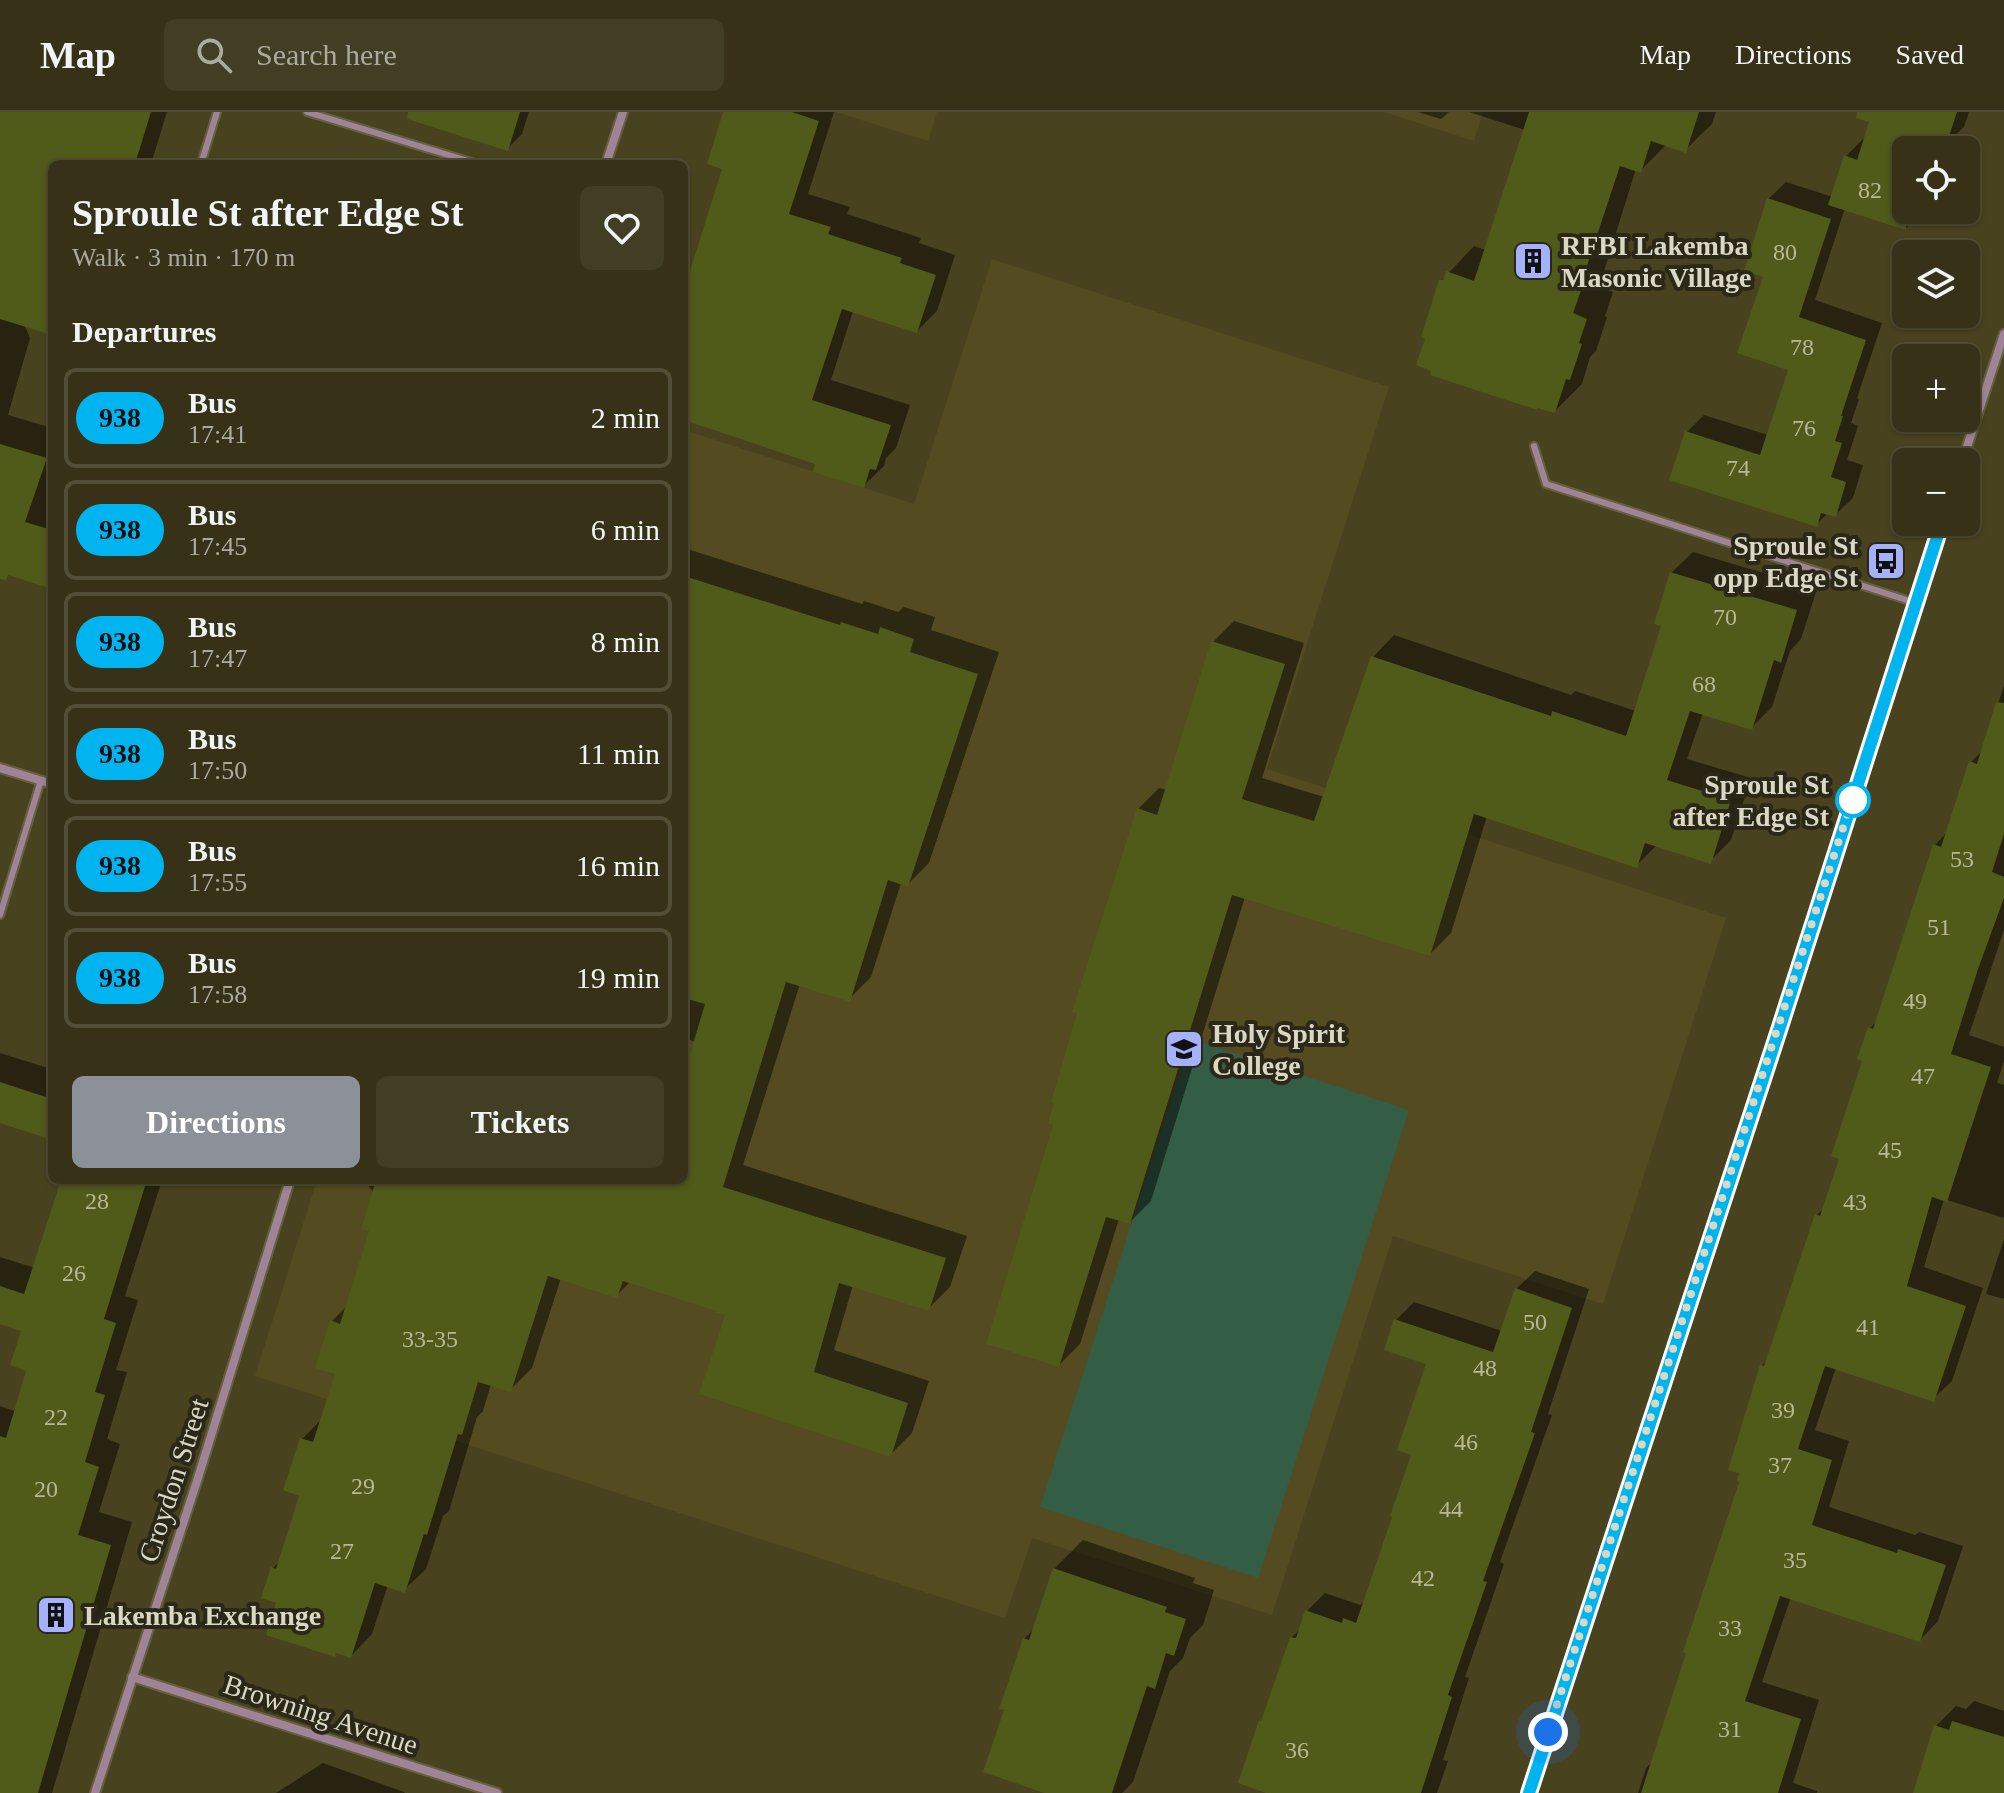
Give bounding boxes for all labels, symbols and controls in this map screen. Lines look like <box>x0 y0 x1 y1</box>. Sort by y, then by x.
search box <box>164 19 724 91</box>
icon: search <box>192 33 236 77</box>
text: Map <box>40 34 116 76</box>
text: Search here <box>256 38 397 71</box>
text: Map <box>1640 39 1691 70</box>
text: Directions <box>1735 39 1852 70</box>
text: Saved <box>1896 39 1964 70</box>
map controls <box>1892 136 1980 536</box>
button: locate <box>1892 136 1980 224</box>
house number: 82 <box>1858 177 1882 203</box>
button: heart <box>580 186 664 270</box>
text: Sproule St after Edge St <box>72 192 463 234</box>
place label: RFBI Lakemba Masonic Village <box>1561 230 1752 293</box>
house number: 80 <box>1773 239 1797 265</box>
building icon: RFBI Lakemba Masonic Village <box>1512 240 1554 282</box>
button: layers <box>1892 240 1980 328</box>
text: Walk · 3 min · 170 m <box>72 243 295 272</box>
text: Departures <box>72 315 216 348</box>
house number: 78 <box>1790 334 1814 360</box>
button: + <box>1892 344 1980 432</box>
text: Bus <box>188 386 236 419</box>
text: 2 min <box>591 401 660 434</box>
text: 938 <box>99 402 141 433</box>
house number: 76 <box>1792 415 1816 441</box>
text: 17:41 <box>188 420 247 449</box>
button: − <box>1892 448 1980 536</box>
house number: 74 <box>1726 455 1750 481</box>
text: Bus <box>188 498 236 531</box>
text: 6 min <box>591 513 660 546</box>
text: 938 <box>99 514 141 545</box>
place label: Sproule St opp Edge St <box>1713 530 1859 593</box>
text: 17:45 <box>188 532 247 561</box>
bus stop icon: Sproule St opp Edge St <box>1865 540 1907 582</box>
house number: 70 <box>1713 604 1737 630</box>
text: Bus <box>188 610 236 643</box>
text: 8 min <box>591 625 660 658</box>
text: 938 <box>99 626 141 657</box>
text: 17:47 <box>188 644 247 673</box>
house number: 68 <box>1692 671 1716 697</box>
text: Bus <box>188 722 236 755</box>
text: 11 min <box>577 737 660 770</box>
text: 938 <box>99 738 141 769</box>
text: 17:50 <box>188 756 247 785</box>
place label: Sproule St after Edge St <box>1672 769 1830 832</box>
marker: Sproule St after Edge St <box>1836 783 1870 817</box>
text: Bus <box>188 834 236 867</box>
house number: 53 <box>1950 846 1974 872</box>
text: 16 min <box>576 849 660 882</box>
text: 938 <box>99 850 141 881</box>
text: 17:55 <box>188 868 247 897</box>
house number: 51 <box>1927 914 1951 940</box>
text: Bus <box>188 946 236 979</box>
text: 19 min <box>576 961 660 994</box>
text: 938 <box>99 962 141 993</box>
text: 17:58 <box>188 980 247 1009</box>
house number: 49 <box>1903 988 1927 1014</box>
place label: Holy Spirit College <box>1212 1018 1346 1081</box>
school or university icon: Holy Spirit College <box>1163 1028 1205 1070</box>
house number: 47 <box>1911 1063 1935 1089</box>
button: Directions <box>72 1076 360 1168</box>
button: Tickets <box>376 1076 664 1168</box>
house number: 45 <box>1878 1137 1902 1163</box>
house number: 28 <box>85 1188 109 1214</box>
house number: 43 <box>1843 1189 1867 1215</box>
house number: 26 <box>62 1260 86 1286</box>
house number: 50 <box>1523 1309 1547 1335</box>
house number: 41 <box>1856 1314 1880 1340</box>
house number: 33-35 <box>402 1326 458 1352</box>
house number: 48 <box>1473 1355 1497 1381</box>
street label: Croydon Street <box>132 1394 215 1566</box>
house number: 39 <box>1771 1397 1795 1423</box>
house number: 22 <box>44 1404 68 1430</box>
house number: 46 <box>1454 1429 1478 1455</box>
house number: 37 <box>1768 1452 1792 1478</box>
house number: 29 <box>351 1473 375 1499</box>
house number: 20 <box>34 1476 58 1502</box>
house number: 44 <box>1439 1496 1463 1522</box>
house number: 27 <box>330 1538 354 1564</box>
house number: 35 <box>1783 1547 1807 1573</box>
house number: 42 <box>1411 1565 1435 1591</box>
building icon: Lakemba Exchange <box>35 1594 77 1636</box>
place label: Lakemba Exchange <box>84 1600 321 1631</box>
house number: 33 <box>1718 1615 1742 1641</box>
street label: Browning Avenue <box>220 1668 422 1760</box>
your location <box>1528 1712 1568 1752</box>
house number: 31 <box>1718 1716 1742 1742</box>
house number: 36 <box>1285 1737 1309 1763</box>

